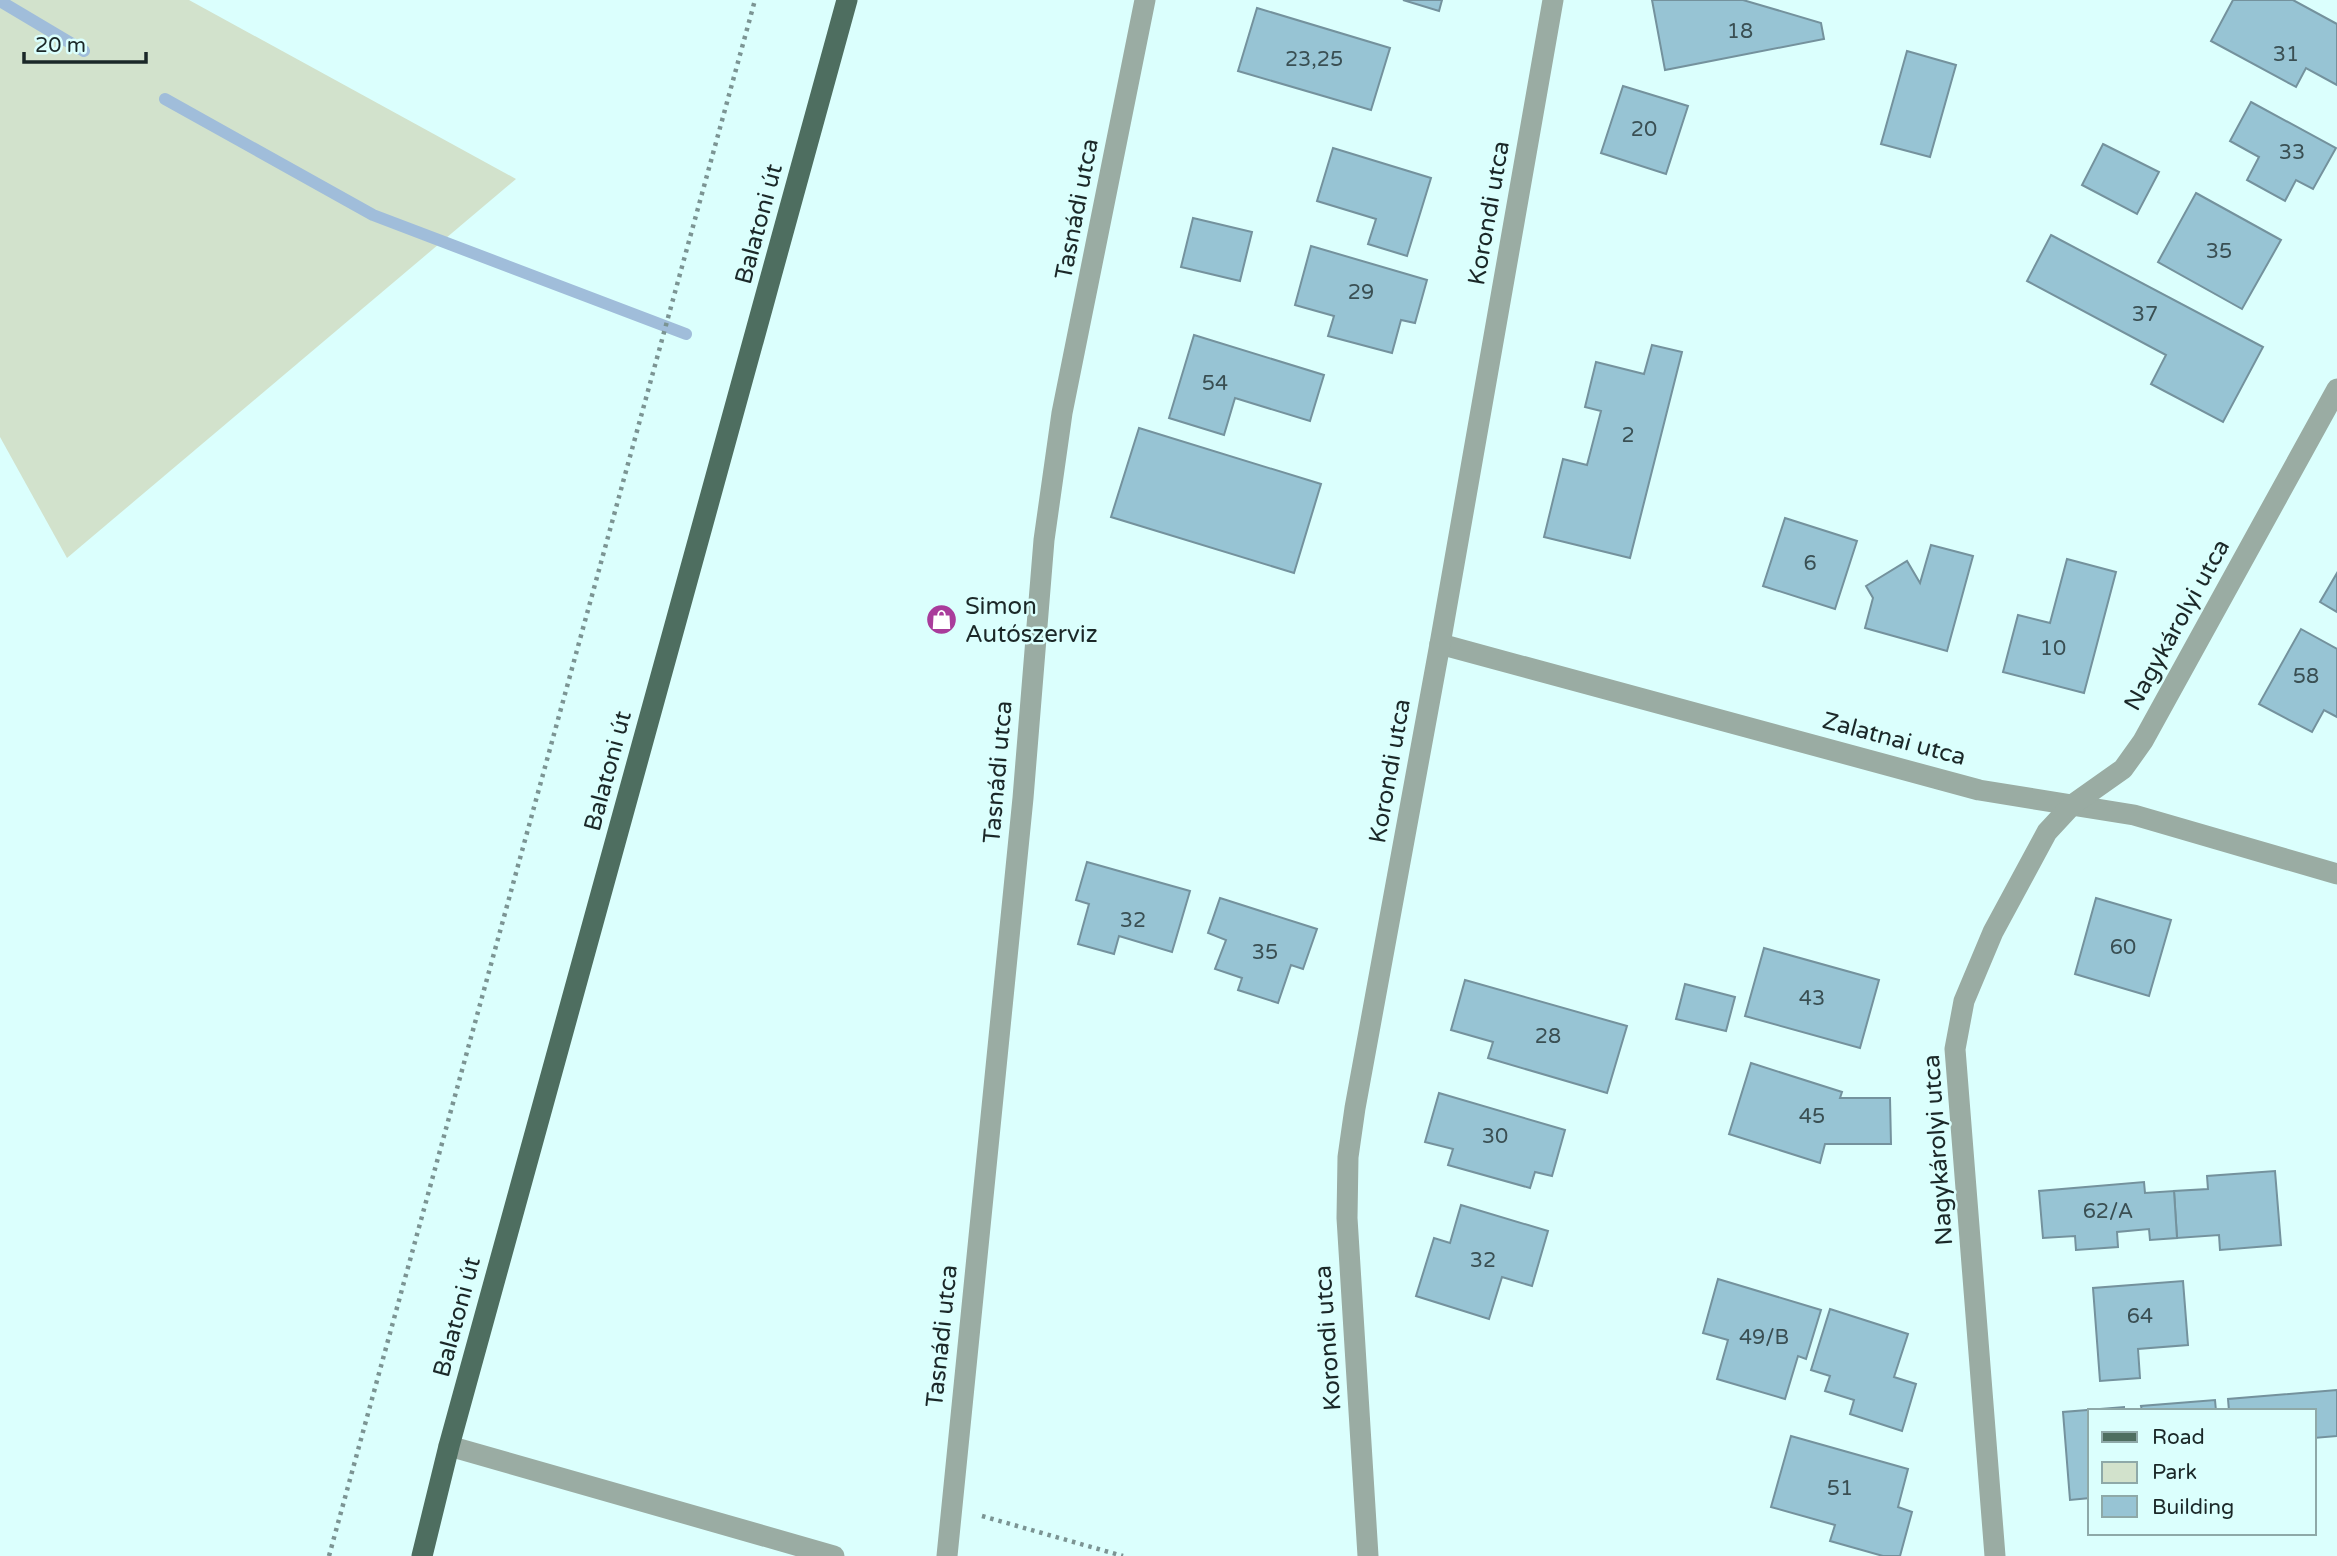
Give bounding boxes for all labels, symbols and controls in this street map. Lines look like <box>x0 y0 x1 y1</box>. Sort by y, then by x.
house number: 18 <box>1727 19 1753 44</box>
scale bar <box>24 21 147 65</box>
text: 20 m <box>35 33 86 58</box>
house number: 31 <box>2273 42 2299 67</box>
house number: 23,25 <box>1285 47 1343 72</box>
house number: 20 <box>1631 117 1657 142</box>
street label: Tasnádi utca <box>1049 136 1105 282</box>
street label: Korondi utca <box>1462 139 1516 287</box>
house number: 33 <box>2279 140 2305 165</box>
street label: Balatoni út <box>729 161 789 287</box>
house number: 35 <box>2206 239 2232 264</box>
house number: 29 <box>1348 280 1374 305</box>
house number: 37 <box>2132 302 2158 327</box>
house number: 54 <box>1202 371 1228 396</box>
house number: 2 <box>1621 423 1635 448</box>
street label: Nagykárolyi utca <box>2118 534 2236 716</box>
house number: 6 <box>1803 551 1817 576</box>
place label: Simon Autószerviz <box>965 592 1098 649</box>
shop icon: Simon Autószerviz <box>925 603 959 637</box>
house number: 10 <box>2040 636 2066 661</box>
house number: 58 <box>2293 664 2319 689</box>
street label: Korondi utca <box>1363 697 1417 845</box>
street label: Tasnádi utca <box>977 699 1019 845</box>
street label: Zalatnai utca <box>1819 706 1969 772</box>
street label: Balatoni út <box>578 708 638 834</box>
house number: 32 <box>1120 908 1146 933</box>
house number: 60 <box>2110 935 2136 960</box>
house number: 35 <box>1252 940 1278 965</box>
house number: 43 <box>1799 986 1825 1011</box>
house number: 28 <box>1535 1024 1561 1049</box>
street label: Nagykárolyi utca <box>1917 1053 1959 1247</box>
house number: 45 <box>1799 1104 1825 1129</box>
house number: 30 <box>1482 1124 1508 1149</box>
house number: 62/A <box>2083 1199 2133 1224</box>
house number: 32 <box>1470 1248 1496 1273</box>
street label: Balatoni út <box>427 1254 487 1380</box>
street label: Tasnádi utca <box>920 1263 964 1409</box>
street label: Korondi utca <box>1308 1264 1348 1412</box>
house number: 64 <box>2127 1304 2153 1329</box>
house number: 49/B <box>1739 1325 1789 1350</box>
legend <box>2088 1409 2316 1535</box>
text: Road <box>2152 1425 2205 1450</box>
text: Park <box>2152 1460 2197 1485</box>
house number: 51 <box>1827 1476 1853 1501</box>
text: Building <box>2152 1495 2234 1520</box>

